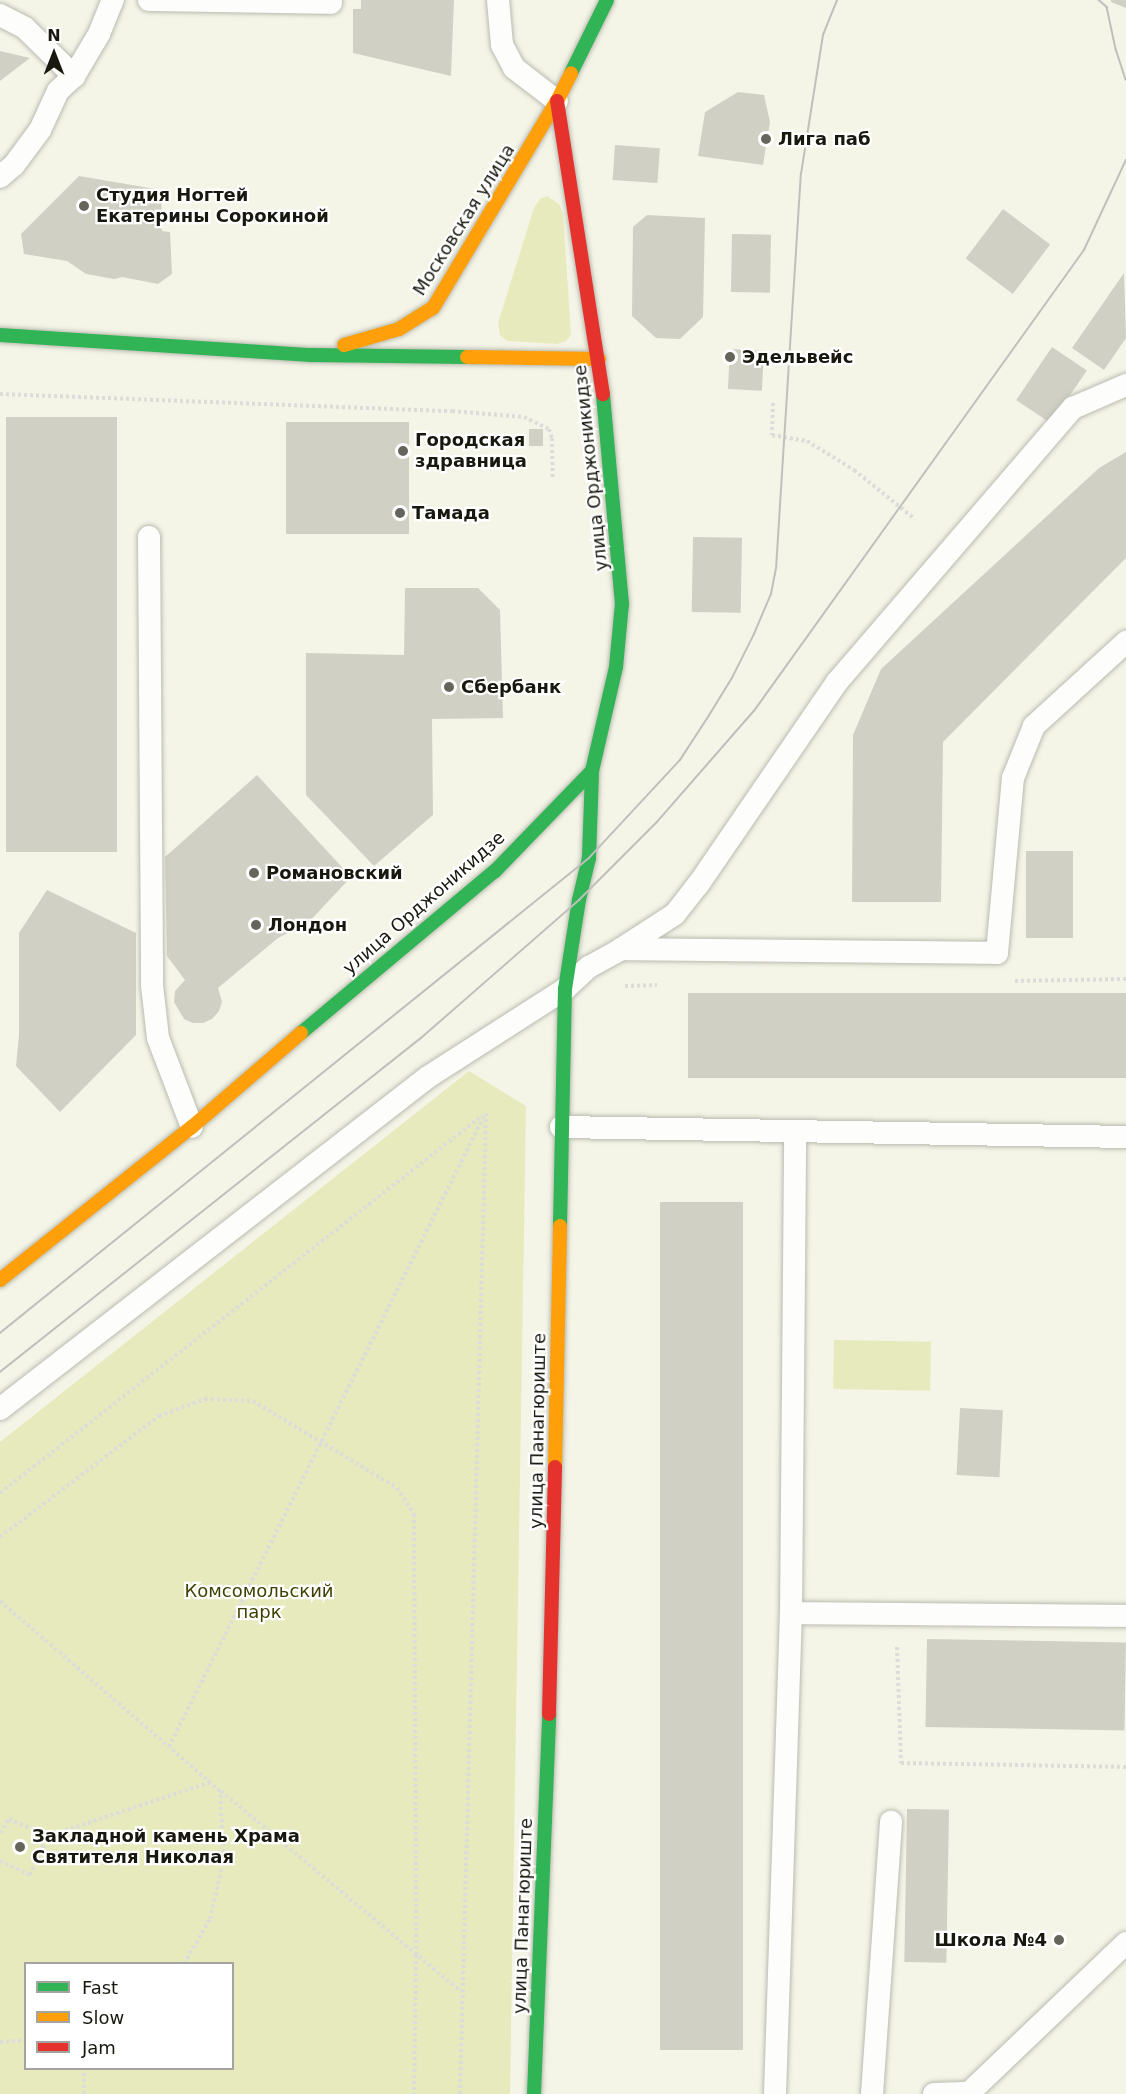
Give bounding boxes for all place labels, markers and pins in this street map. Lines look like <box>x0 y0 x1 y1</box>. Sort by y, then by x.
place label: Лига паб <box>778 128 871 150</box>
marker: Лига паб <box>759 132 773 146</box>
place label: Студия Ногтей Екатерины Сорокиной <box>96 185 329 228</box>
marker: Студия Ногтей Екатерины Сорокиной <box>77 199 91 213</box>
place label: Эдельвейс <box>742 346 853 368</box>
marker: Эдельвейс <box>723 350 737 364</box>
place label: Городская здравница <box>415 430 527 472</box>
marker: Городская здравница <box>396 444 410 458</box>
place label: Тамада <box>412 502 490 524</box>
marker: Тамада <box>393 506 407 520</box>
place label: Сбербанк <box>461 676 561 698</box>
marker: Сбербанк <box>442 680 456 694</box>
place label: Романовский <box>266 862 403 884</box>
marker: Романовский <box>247 866 261 880</box>
place label: Лондон <box>268 914 347 936</box>
marker: Лондон <box>249 918 263 932</box>
place label: Закладной камень Храма Святителя Николая <box>32 1826 300 1868</box>
marker: Закладной камень Храма Святителя Николая <box>13 1840 27 1854</box>
place label: Школа №4 <box>934 1929 1047 1951</box>
marker: Школа №4 <box>1052 1933 1066 1947</box>

